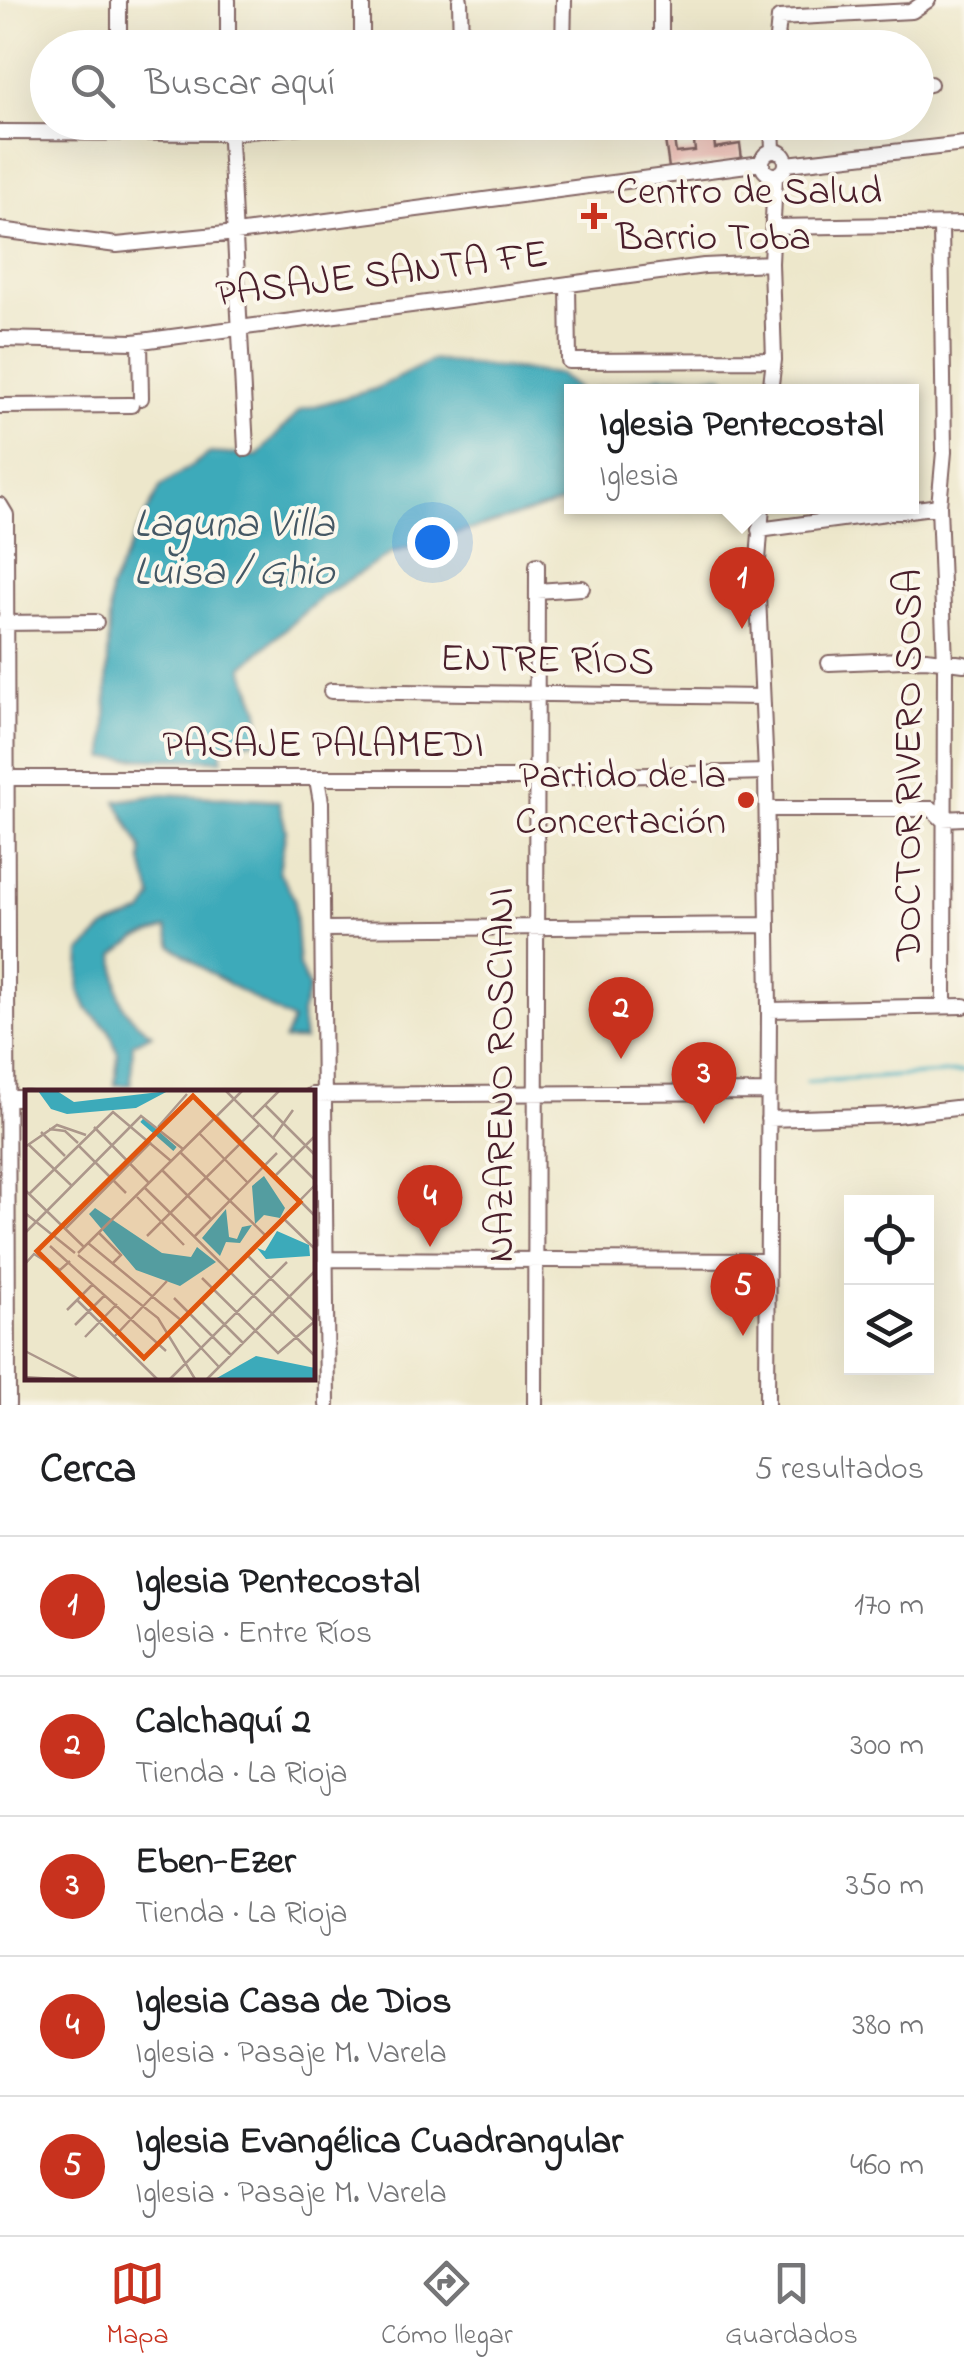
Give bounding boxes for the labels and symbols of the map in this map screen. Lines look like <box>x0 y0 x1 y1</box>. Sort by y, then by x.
place label: Centro de Salud Barrio Toba <box>615 164 882 269</box>
marker: Centro de Salud Barrio Toba <box>581 203 607 229</box>
street label: PASAJE SANTA FE <box>212 226 552 326</box>
water label: Laguna Villa Luisa / Ghio <box>133 495 336 604</box>
your location <box>407 517 458 568</box>
pin: 1 <box>710 546 774 629</box>
street label: DOCTOR RIVERO SOSA <box>881 569 940 962</box>
street label: ENTRE RÍOS <box>440 631 654 693</box>
street label: PASAJE PALAMEDI <box>162 717 484 776</box>
place label: Partido de la Concertación <box>515 748 726 853</box>
marker: Partido de la Concertación <box>735 789 757 811</box>
street label: NAZARENO ROSCIANI <box>473 887 532 1263</box>
pin: 2 <box>588 976 654 1059</box>
pin: 3 <box>672 1042 736 1124</box>
inset map <box>25 1090 315 1380</box>
pin: 4 <box>398 1164 462 1247</box>
pin: 5 <box>710 1254 776 1336</box>

